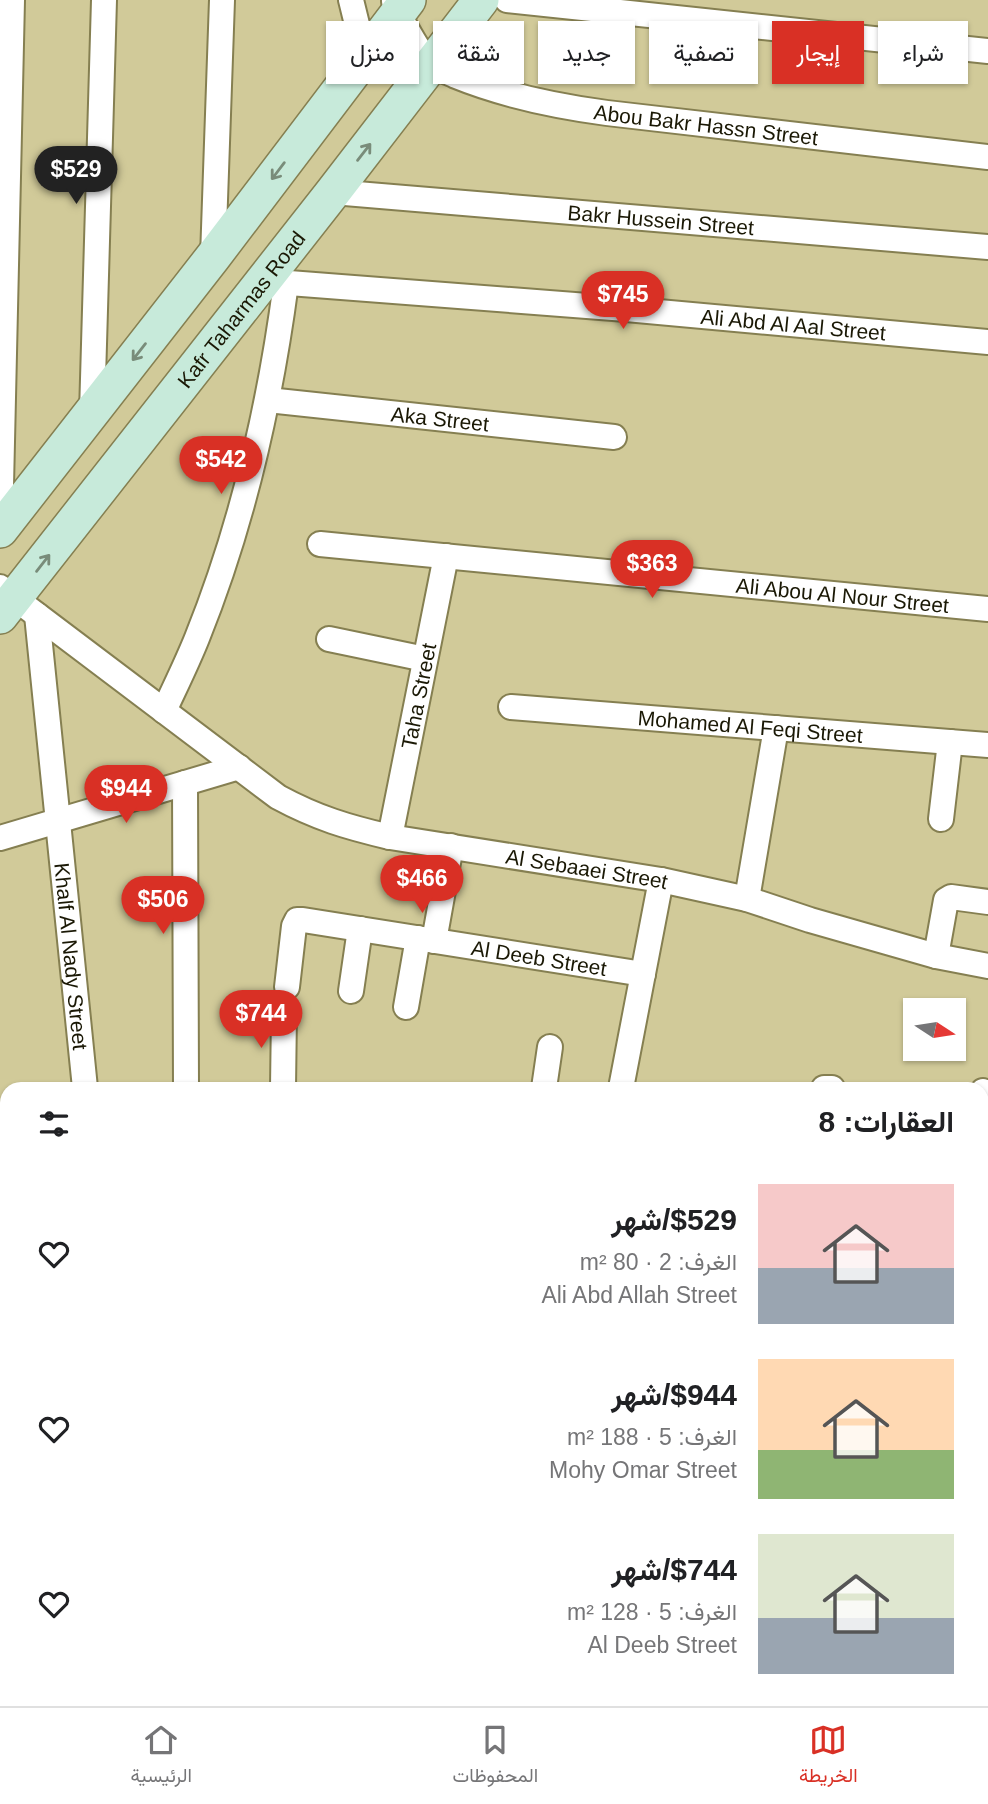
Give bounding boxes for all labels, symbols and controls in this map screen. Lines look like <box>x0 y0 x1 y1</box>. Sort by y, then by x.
chip: منزل <box>326 21 419 84</box>
chip: شقة <box>433 21 524 84</box>
chip: جديد <box>538 21 635 84</box>
chip: تصفية <box>649 21 758 84</box>
chip: إيجار <box>772 21 864 84</box>
chip: شراء <box>878 21 968 84</box>
street label: Abou Bakr Hassn Street <box>592 100 819 149</box>
one-way arrow <box>357 143 372 162</box>
pin: $529 <box>35 146 117 206</box>
text: $529 <box>50 156 102 182</box>
one-way arrow <box>270 162 285 180</box>
street label: Bakr Hussein Street <box>567 200 755 239</box>
street label: Kafr Taharmas Road <box>172 227 309 392</box>
pin: $745 <box>582 272 664 331</box>
text: $745 <box>597 281 649 307</box>
street label: Ali Abd Al Aal Street <box>700 304 887 344</box>
one-way arrow <box>132 342 147 361</box>
street label: Aka Street <box>390 402 490 435</box>
pin: $542 <box>180 436 262 496</box>
text: $542 <box>195 446 247 472</box>
pin: $363 <box>611 540 693 600</box>
text: $363 <box>626 550 678 576</box>
one-way arrow <box>35 554 50 572</box>
street label: Ali Abou Al Nour Street <box>735 573 950 617</box>
street label: Taha Street <box>396 641 440 751</box>
street label: Mohamed Al Feqi Street <box>637 706 864 746</box>
pin: $944 <box>85 766 167 825</box>
text: $944 <box>100 775 152 801</box>
street label: Al Sebaaei Street <box>504 844 670 893</box>
pin: $466 <box>381 856 463 915</box>
street label: Khalf Al Nady Street <box>51 862 93 1051</box>
text: $466 <box>396 865 448 891</box>
pin: $506 <box>122 876 204 936</box>
text: $506 <box>137 886 189 912</box>
street label: Al Deeb Street <box>470 935 608 980</box>
pin: $744 <box>220 990 302 1050</box>
north arrow <box>903 998 966 1060</box>
map controls <box>903 998 966 1061</box>
text: $744 <box>235 1000 287 1026</box>
icon: filters <box>35 1105 73 1143</box>
text: العقارات: 8 <box>818 1105 954 1138</box>
text: $529/شهر <box>611 1203 737 1236</box>
icon: home <box>814 1212 898 1296</box>
icon: heart <box>35 1235 73 1273</box>
text: الغرف: 2 · 80 m² <box>580 1249 737 1275</box>
text: Ali Abd Allah Street <box>541 1282 737 1308</box>
text: $944/شهر <box>611 1378 737 1411</box>
icon: home <box>814 1387 898 1471</box>
icon: heart <box>35 1410 73 1448</box>
text: الغرف: 5 · 188 m² <box>567 1424 737 1450</box>
text: Mohy Omar Street <box>549 1457 737 1483</box>
text: $744/شهر <box>611 1553 737 1586</box>
icon: home <box>814 1562 898 1646</box>
icon: heart <box>35 1585 73 1623</box>
text: الغرف: 5 · 128 m² <box>567 1599 737 1625</box>
text: Al Deeb Street <box>587 1632 737 1658</box>
tab: الرئيسية <box>130 1721 192 1792</box>
tab: المحفوظات <box>453 1721 538 1792</box>
tab: الخريطة <box>799 1721 858 1792</box>

